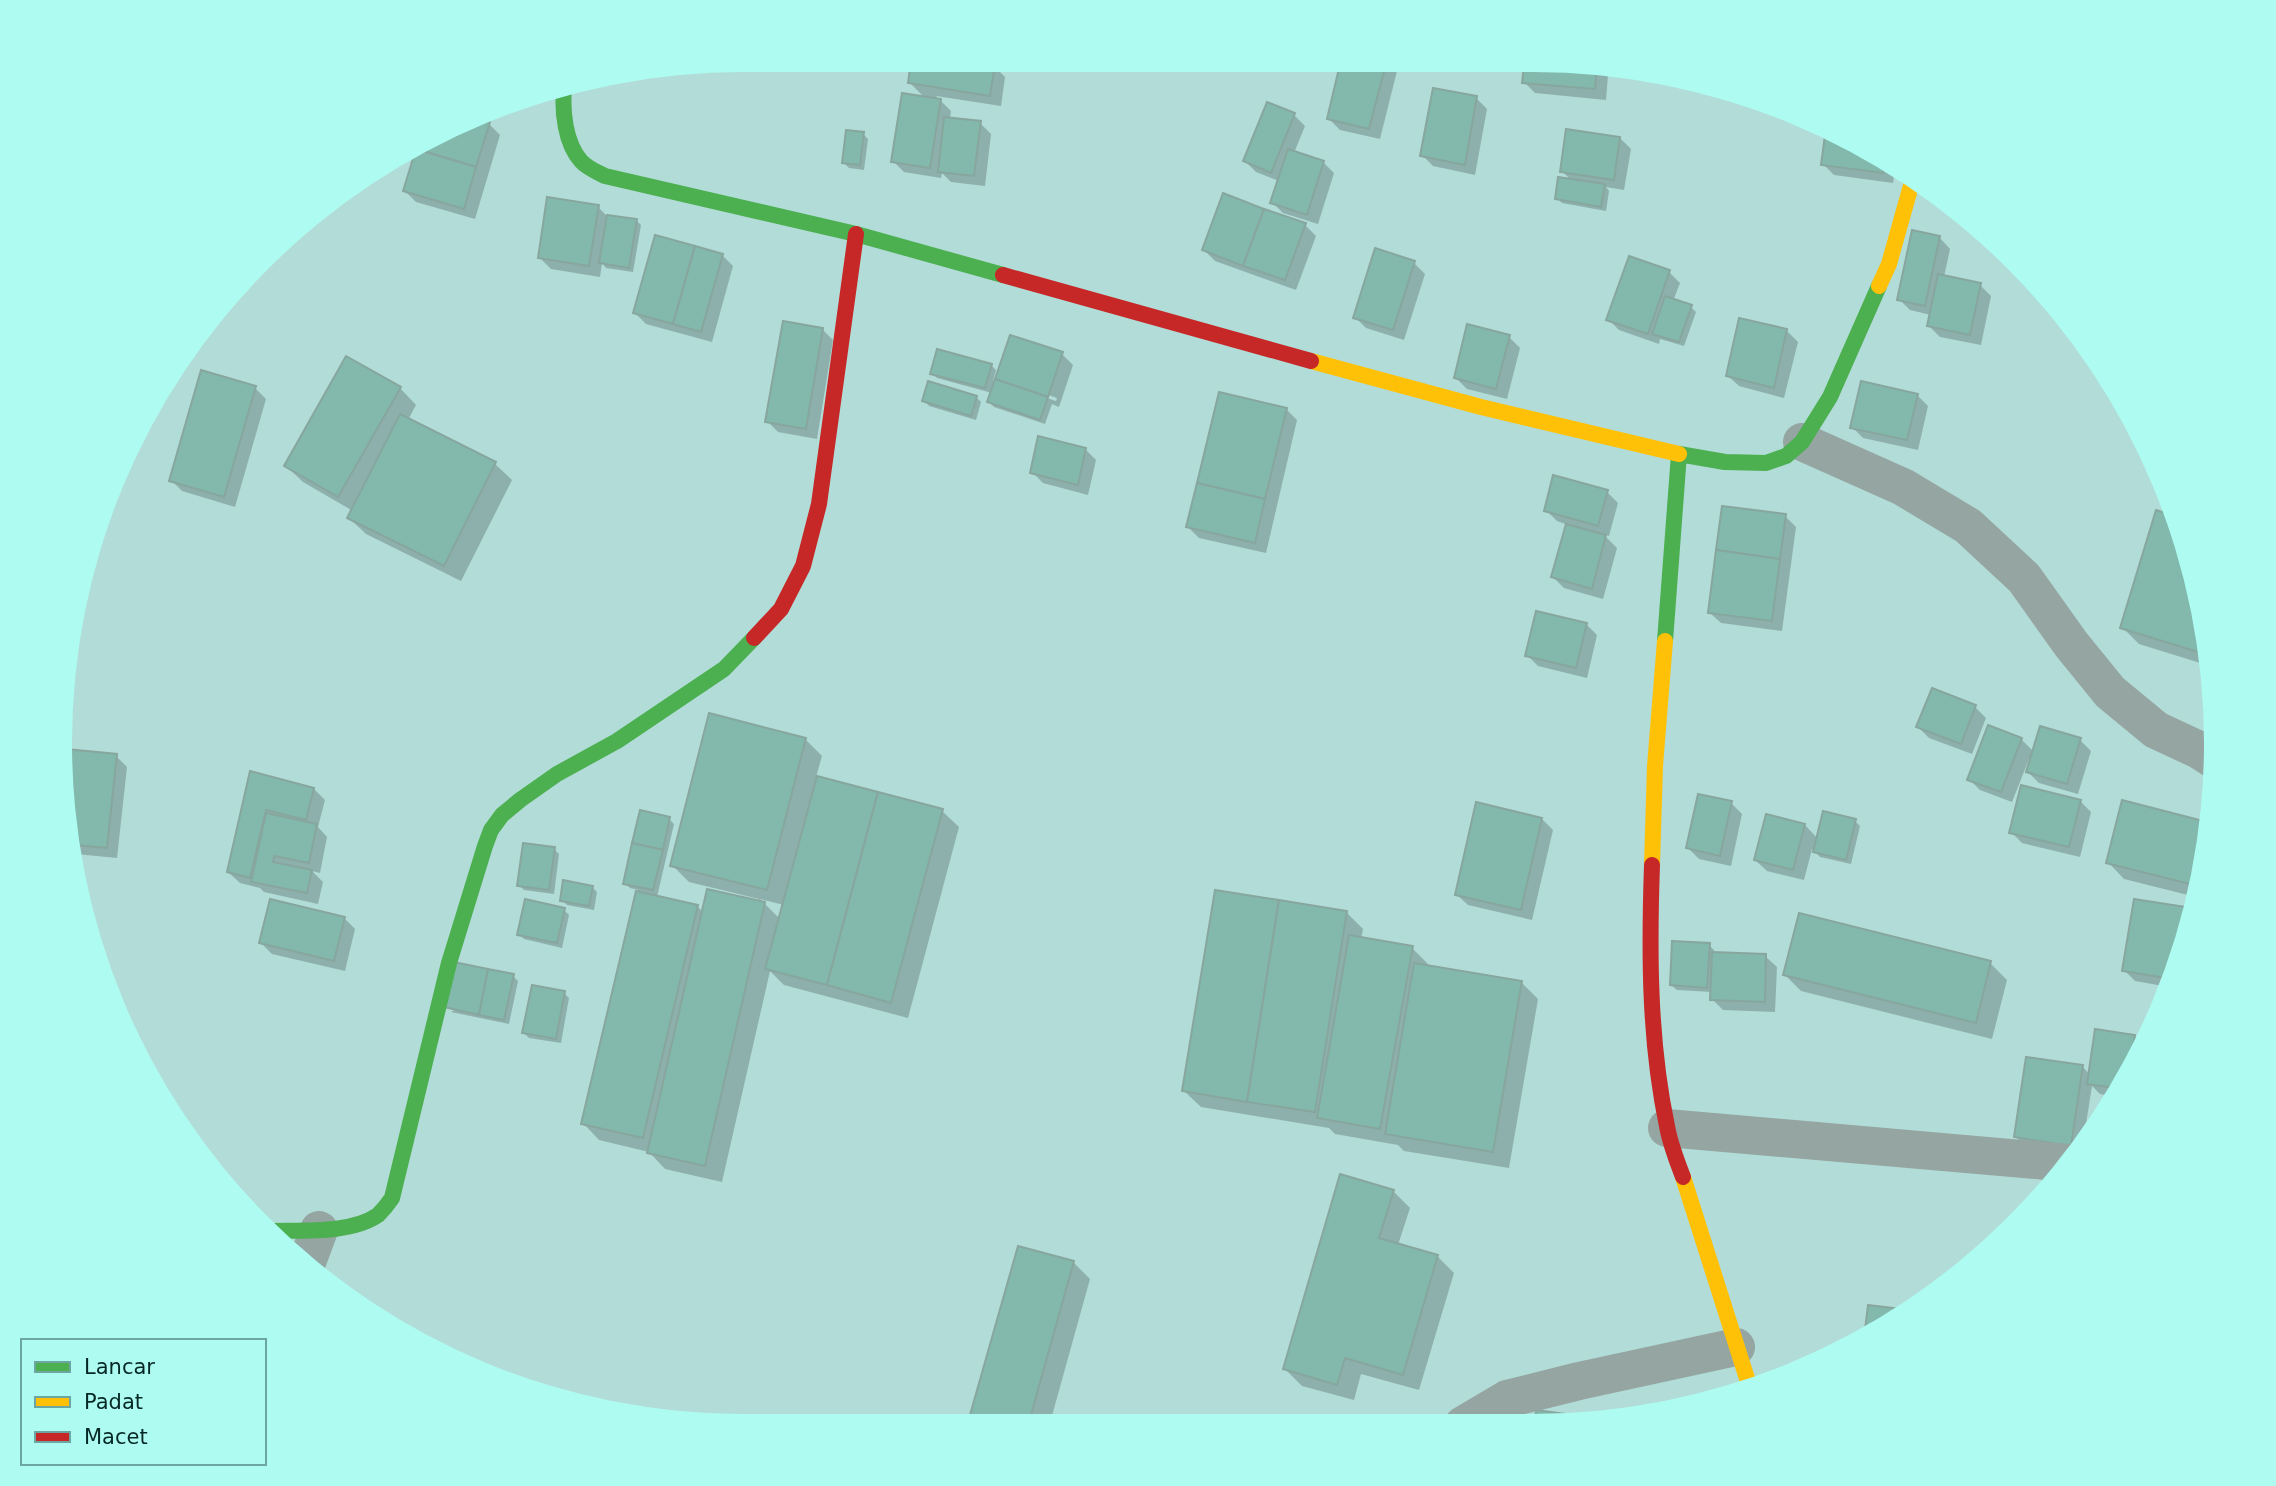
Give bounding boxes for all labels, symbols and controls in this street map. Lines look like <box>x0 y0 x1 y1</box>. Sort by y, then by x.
legend <box>21 1339 266 1465</box>
text: Lancar <box>84 1355 155 1379</box>
text: Padat <box>84 1390 143 1414</box>
text: Macet <box>84 1425 148 1449</box>

